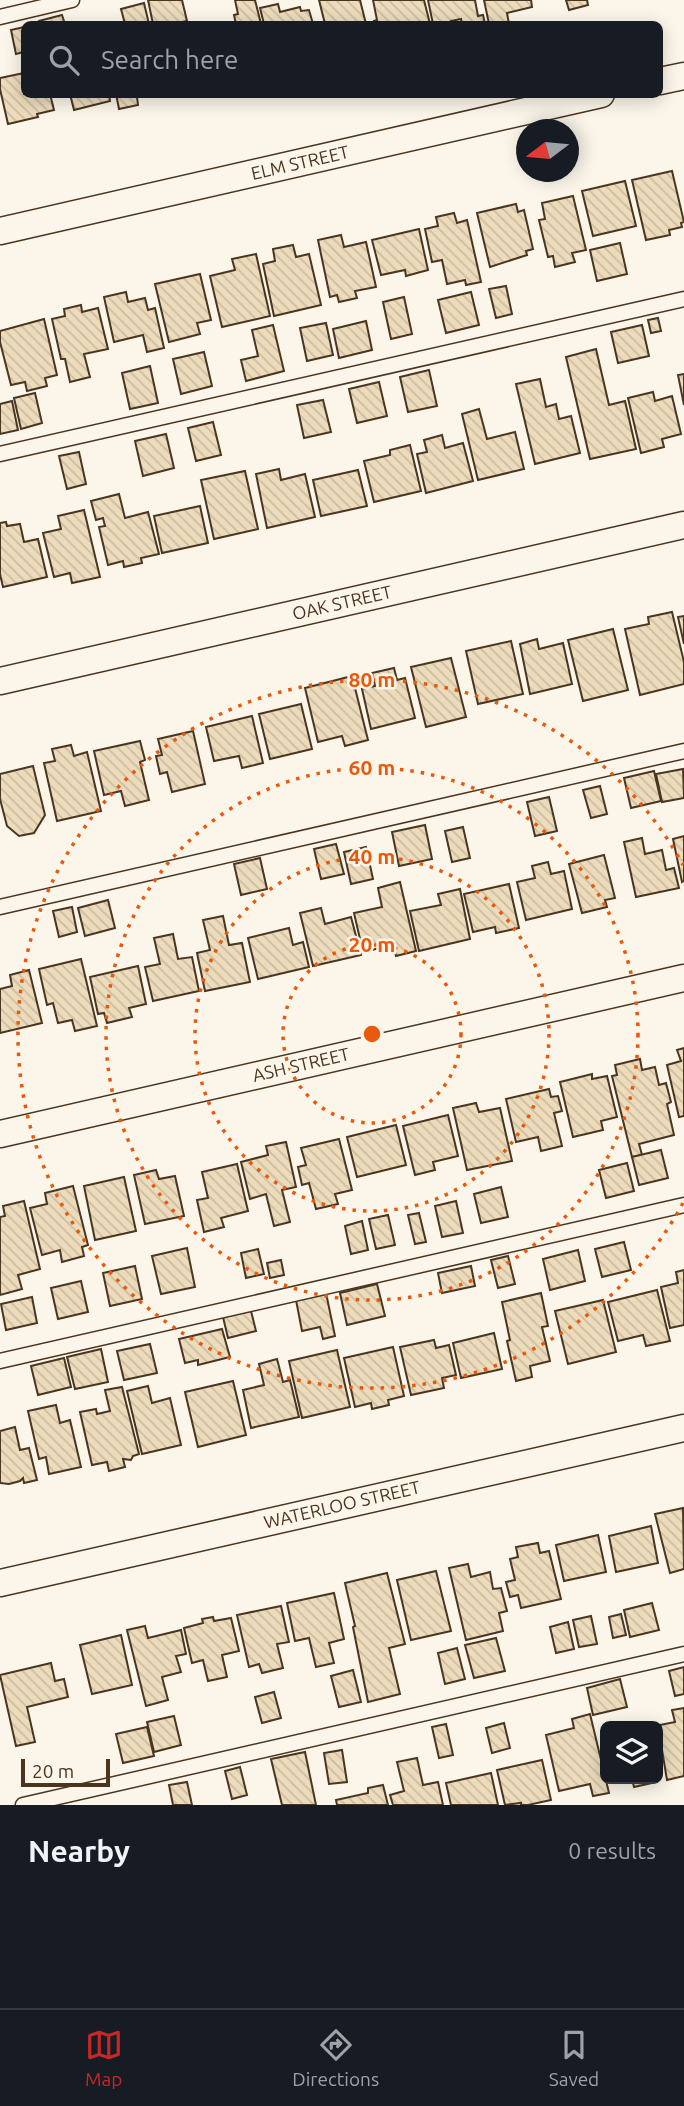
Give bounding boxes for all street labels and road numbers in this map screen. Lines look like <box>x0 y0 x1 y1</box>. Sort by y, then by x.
street label: ELM STREET <box>249 141 351 183</box>
street label: OAK STREET <box>290 581 393 623</box>
street label: ASH STREET <box>250 1043 351 1085</box>
street label: WATERLOO STREET <box>262 1476 422 1532</box>

